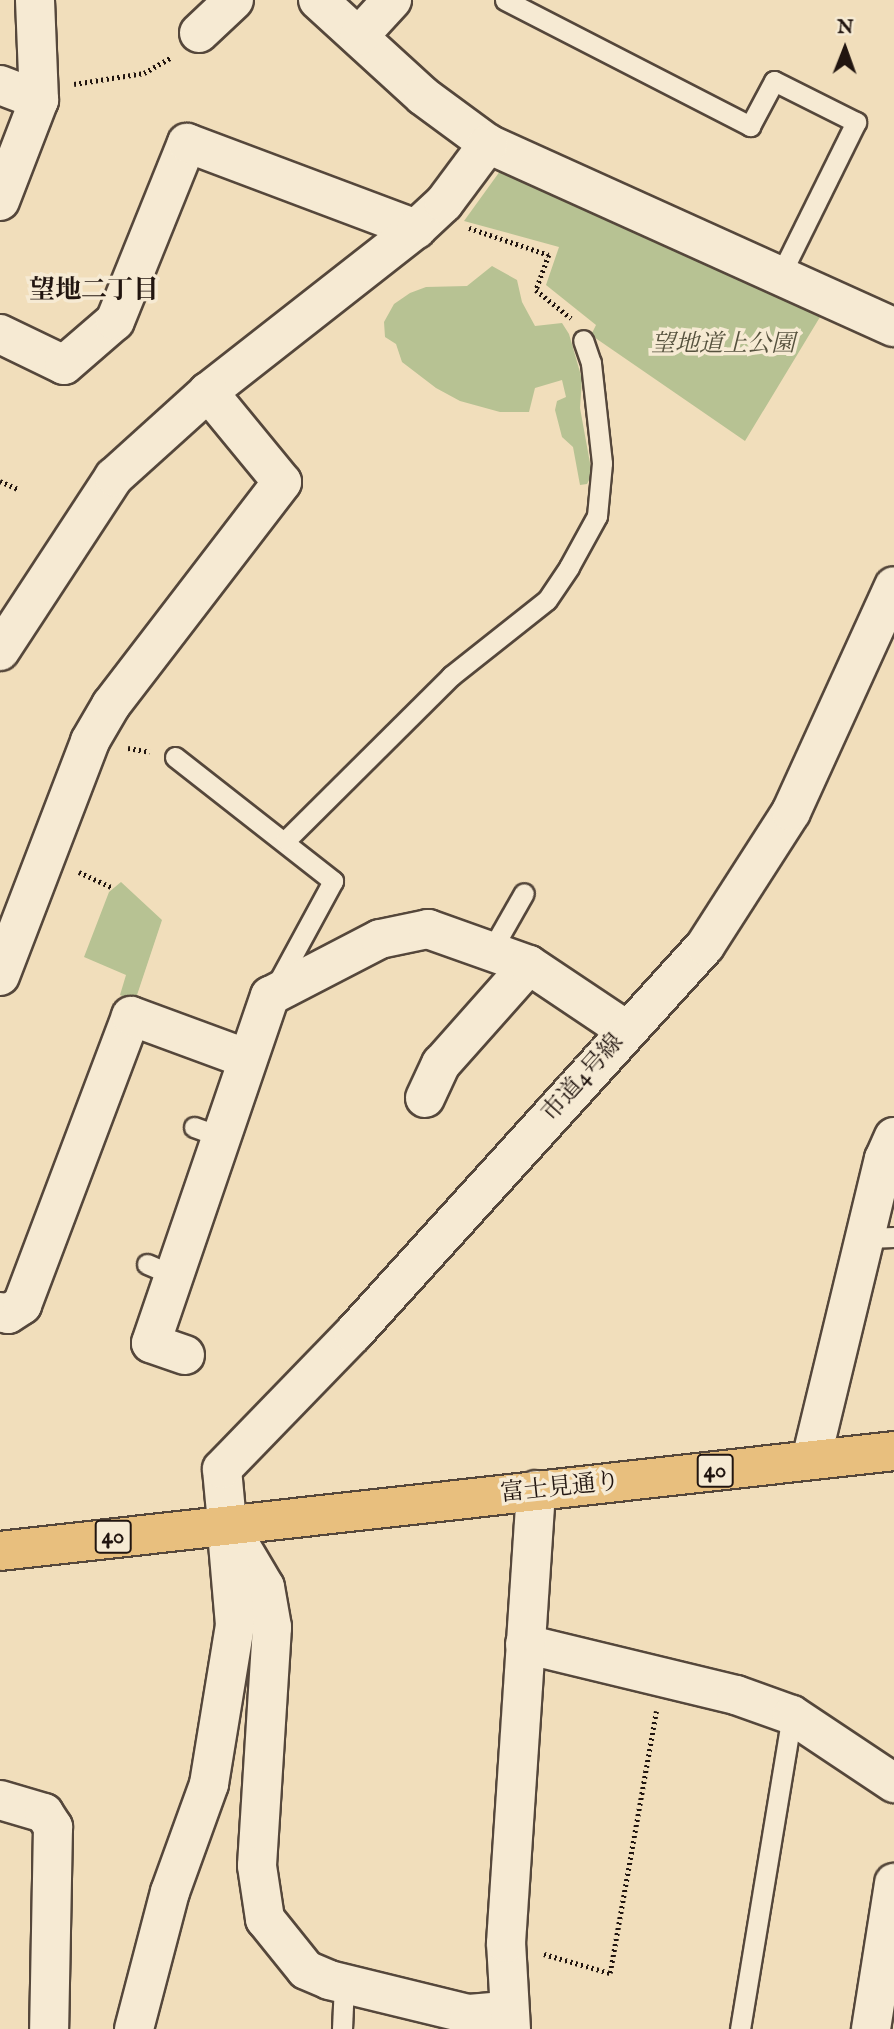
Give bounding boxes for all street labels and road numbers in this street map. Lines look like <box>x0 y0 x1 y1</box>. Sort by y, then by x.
street label: 市道4号線 <box>536 1028 630 1128</box>
road number: 40 <box>696 1452 734 1490</box>
street label: 富士見通り <box>499 1467 621 1509</box>
road number: 40 <box>94 1518 132 1556</box>

